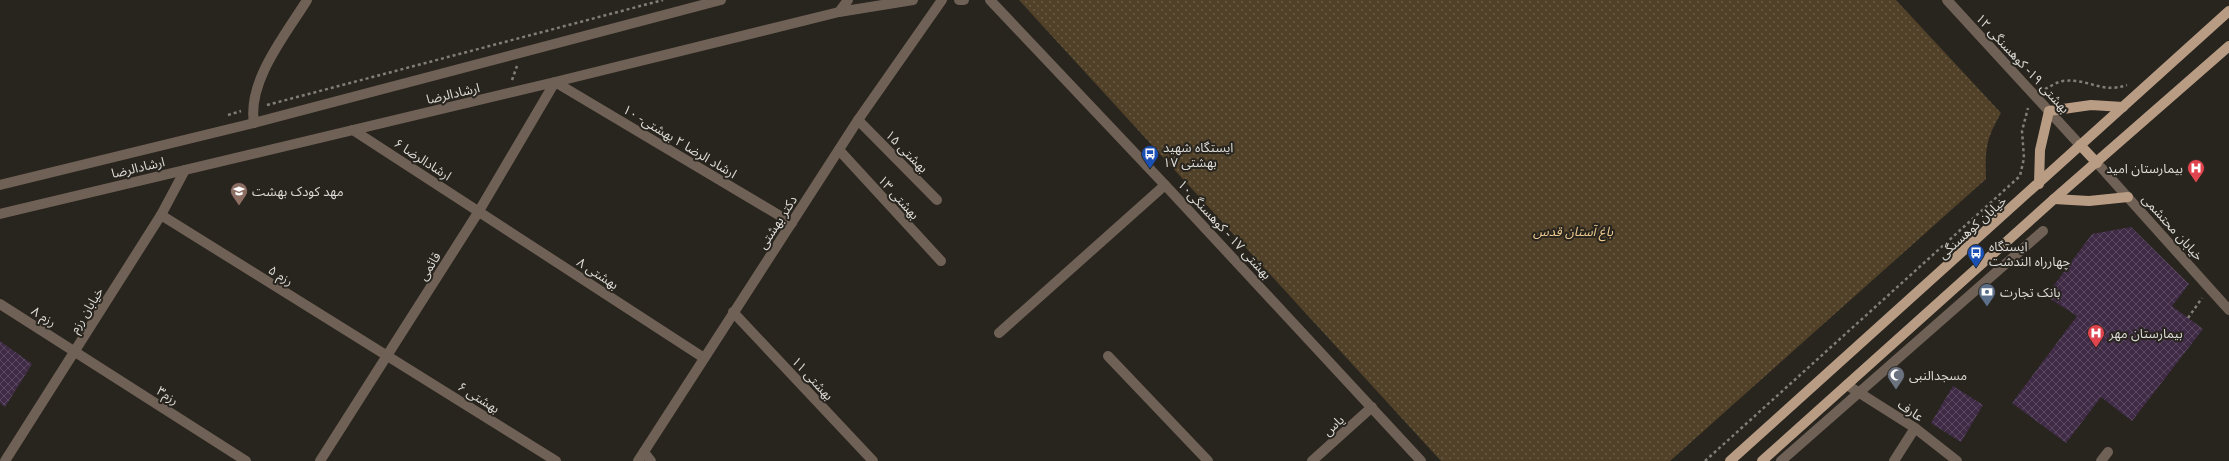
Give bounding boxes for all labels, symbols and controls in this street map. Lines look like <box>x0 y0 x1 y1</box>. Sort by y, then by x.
street label: بهشتی ۱۹- کوهسنگی ۱۲ <box>1972 9 2074 117</box>
street label: ارشادالرضا <box>424 78 482 108</box>
street label: ارشاد الرضا ۲ بهشتی- ۱۰ <box>620 100 740 182</box>
street label: بهشتی ۱۵ <box>882 126 932 176</box>
street label: ارشادالرضا ۶ <box>391 134 455 184</box>
place label: ایستگاه شهید بهشتی ۱۷ <box>1163 138 1233 171</box>
bus stop icon: ایستگاه شهید بهشتی ۱۷ <box>1140 144 1160 169</box>
street label: ارشادالرضا <box>109 152 167 182</box>
hospital icon: بیمارستان امید <box>2186 158 2206 183</box>
place label: بیمارستان امید <box>2106 159 2183 177</box>
street label: بهشتی ۱۳ <box>874 171 924 223</box>
street label: بهشتی ۱۷ - کوهسنگی۱۰ <box>1174 175 1276 283</box>
school or university icon: مهد کودک بهشت <box>229 181 249 206</box>
place label: مهد کودک بهشت <box>252 182 344 200</box>
street label: خیابان محتشمی <box>2138 190 2208 264</box>
street label: خیابان کوهسنگی <box>1934 191 2010 263</box>
street label: دکتر بهشتی <box>753 192 801 252</box>
park label: باغ آستان قدس <box>1533 222 1613 242</box>
place label: ایستگاه چهارراه الندشت <box>1989 237 2071 271</box>
bus stop icon: ایستگاه چهارراه الندشت <box>1966 243 1986 268</box>
street label: قائمی <box>413 248 445 284</box>
street label: بهشتی ۸ <box>574 253 622 293</box>
street label: رزم ۵ <box>265 260 297 290</box>
bank icon: بانک تجارت <box>1977 282 1997 307</box>
street label: خیابان رزم <box>65 283 108 337</box>
place label: بانک تجارت <box>2000 283 2060 301</box>
street label: رزم ۸ <box>28 301 60 331</box>
hospital icon: بیمارستان مهر <box>2086 323 2106 348</box>
place label: بیمارستان مهر <box>2108 324 2183 342</box>
street label: بهشتی ۱۱ <box>788 352 838 404</box>
mosque icon: مسجدالنبی <box>1886 365 1906 390</box>
place label: مسجدالنبی <box>1909 366 1967 384</box>
street label: بهشتی ۶ <box>455 377 503 417</box>
street label: رزم۳ <box>153 381 182 410</box>
street label: عارف <box>1895 395 1928 425</box>
street label: یاس <box>1318 410 1348 440</box>

